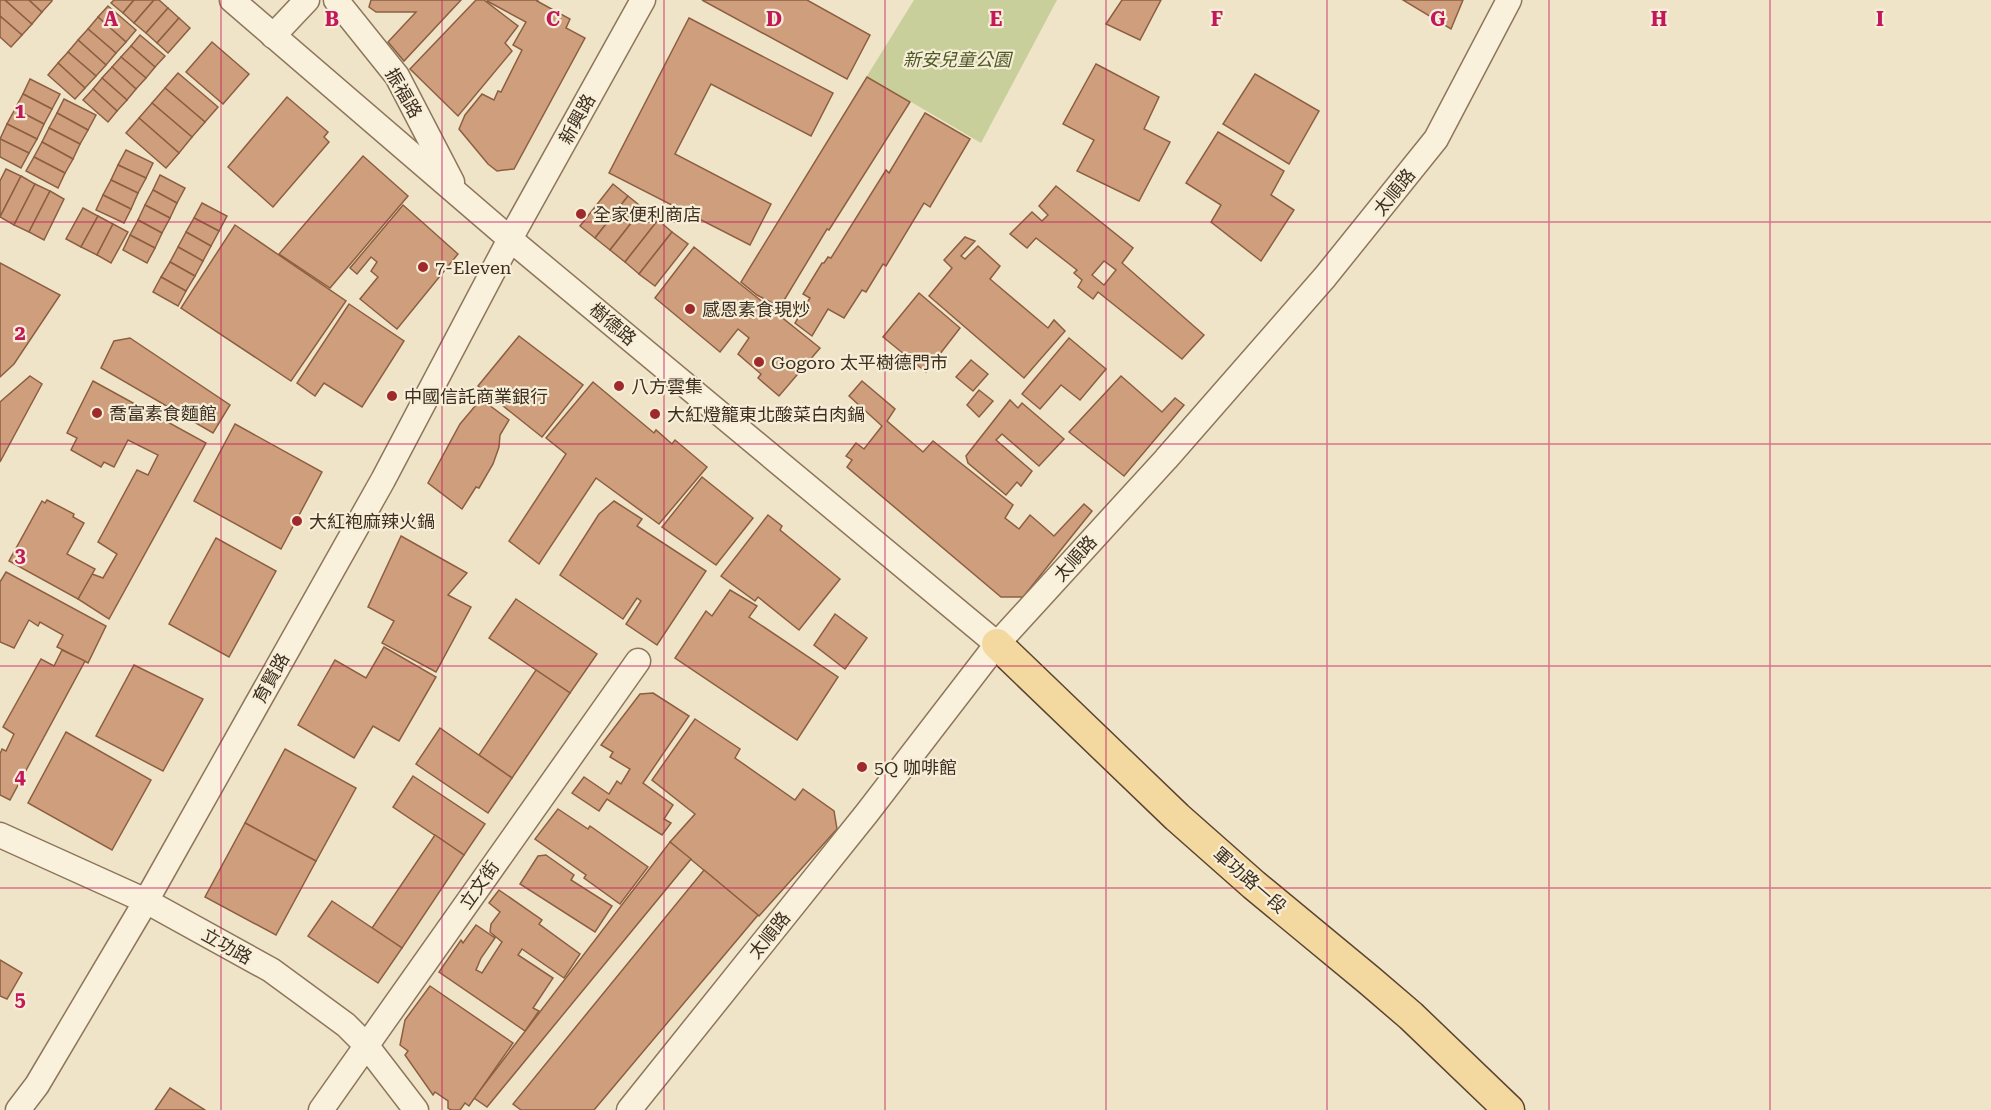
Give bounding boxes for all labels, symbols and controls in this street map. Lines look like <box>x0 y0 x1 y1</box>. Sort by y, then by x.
text: A <box>104 7 119 31</box>
text: B <box>325 7 339 31</box>
text: C <box>546 7 560 31</box>
text: D <box>766 7 782 31</box>
text: E <box>990 7 1003 31</box>
text: F <box>1211 7 1223 31</box>
text: G <box>1430 7 1446 31</box>
text: H <box>1651 7 1667 31</box>
text: I <box>1876 7 1884 31</box>
park label: 新安兒童公園 <box>903 49 1014 70</box>
street label: 振福路 <box>381 64 427 122</box>
street label: 新興路 <box>555 90 599 148</box>
text: 1 <box>14 99 26 123</box>
street label: 太順路 <box>1369 164 1419 220</box>
place label: 全家便利商店 <box>593 204 701 225</box>
marker: 全家便利商店 <box>574 207 588 221</box>
place label: 7-Eleven <box>435 257 512 278</box>
marker: 7-Eleven <box>416 260 430 274</box>
street label: 樹德路 <box>586 299 640 349</box>
place label: 感恩素食現炒 <box>702 299 810 320</box>
marker: 感恩素食現炒 <box>683 302 697 316</box>
text: 2 <box>14 321 26 345</box>
place label: Gogoro 太平樹德門市 <box>771 352 948 373</box>
marker: Gogoro 太平樹德門市 <box>752 355 766 369</box>
place label: 八方雲集 <box>631 376 703 397</box>
marker: 八方雲集 <box>612 379 626 393</box>
place label: 中國信託商業銀行 <box>404 386 548 407</box>
marker: 中國信託商業銀行 <box>385 389 399 403</box>
place label: 喬富素食麵館 <box>109 403 217 424</box>
place label: 大紅燈籠東北酸菜白肉鍋 <box>667 404 865 425</box>
marker: 喬富素食麵館 <box>90 406 104 420</box>
marker: 大紅燈籠東北酸菜白肉鍋 <box>648 407 662 421</box>
place label: 大紅袍麻辣火鍋 <box>309 511 435 532</box>
marker: 大紅袍麻辣火鍋 <box>290 514 304 528</box>
street label: 太順路 <box>1049 531 1101 585</box>
text: 3 <box>14 543 26 567</box>
street label: 育賢路 <box>249 649 293 707</box>
place label: 5Q 咖啡館 <box>874 757 957 778</box>
marker: 5Q 咖啡館 <box>855 760 869 774</box>
text: 4 <box>14 765 26 789</box>
street label: 軍功路一段 <box>1209 843 1291 917</box>
street label: 立文街 <box>455 857 503 913</box>
street label: 太順路 <box>744 907 794 963</box>
street label: 立功路 <box>198 924 256 968</box>
text: 5 <box>14 987 26 1011</box>

